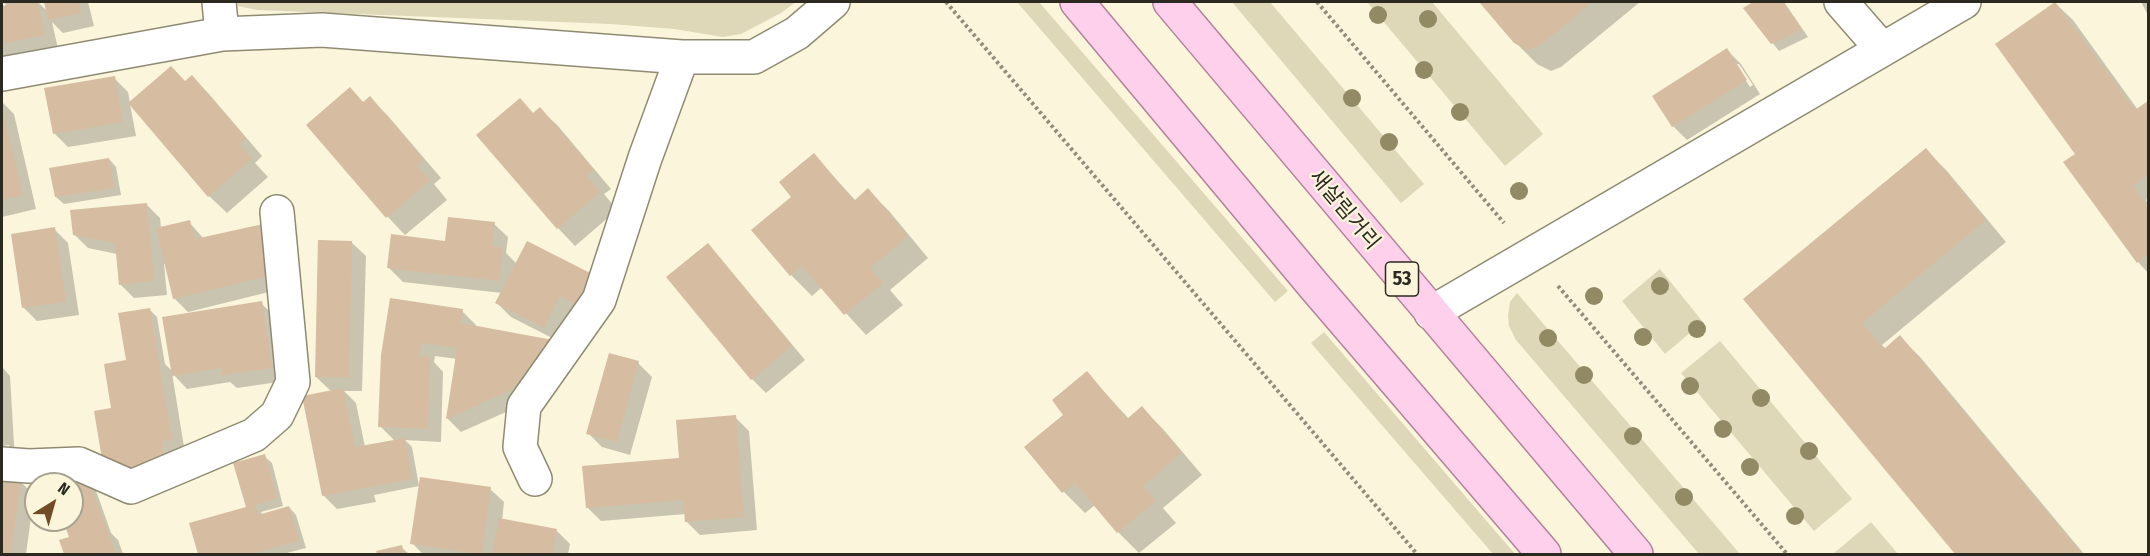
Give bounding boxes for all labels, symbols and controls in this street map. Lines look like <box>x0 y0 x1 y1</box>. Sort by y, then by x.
street label: 새살림거리 <box>1303 165 1385 255</box>
road number: 53 <box>1386 262 1418 296</box>
north arrow <box>24 472 84 532</box>
text: N <box>54 478 73 499</box>

